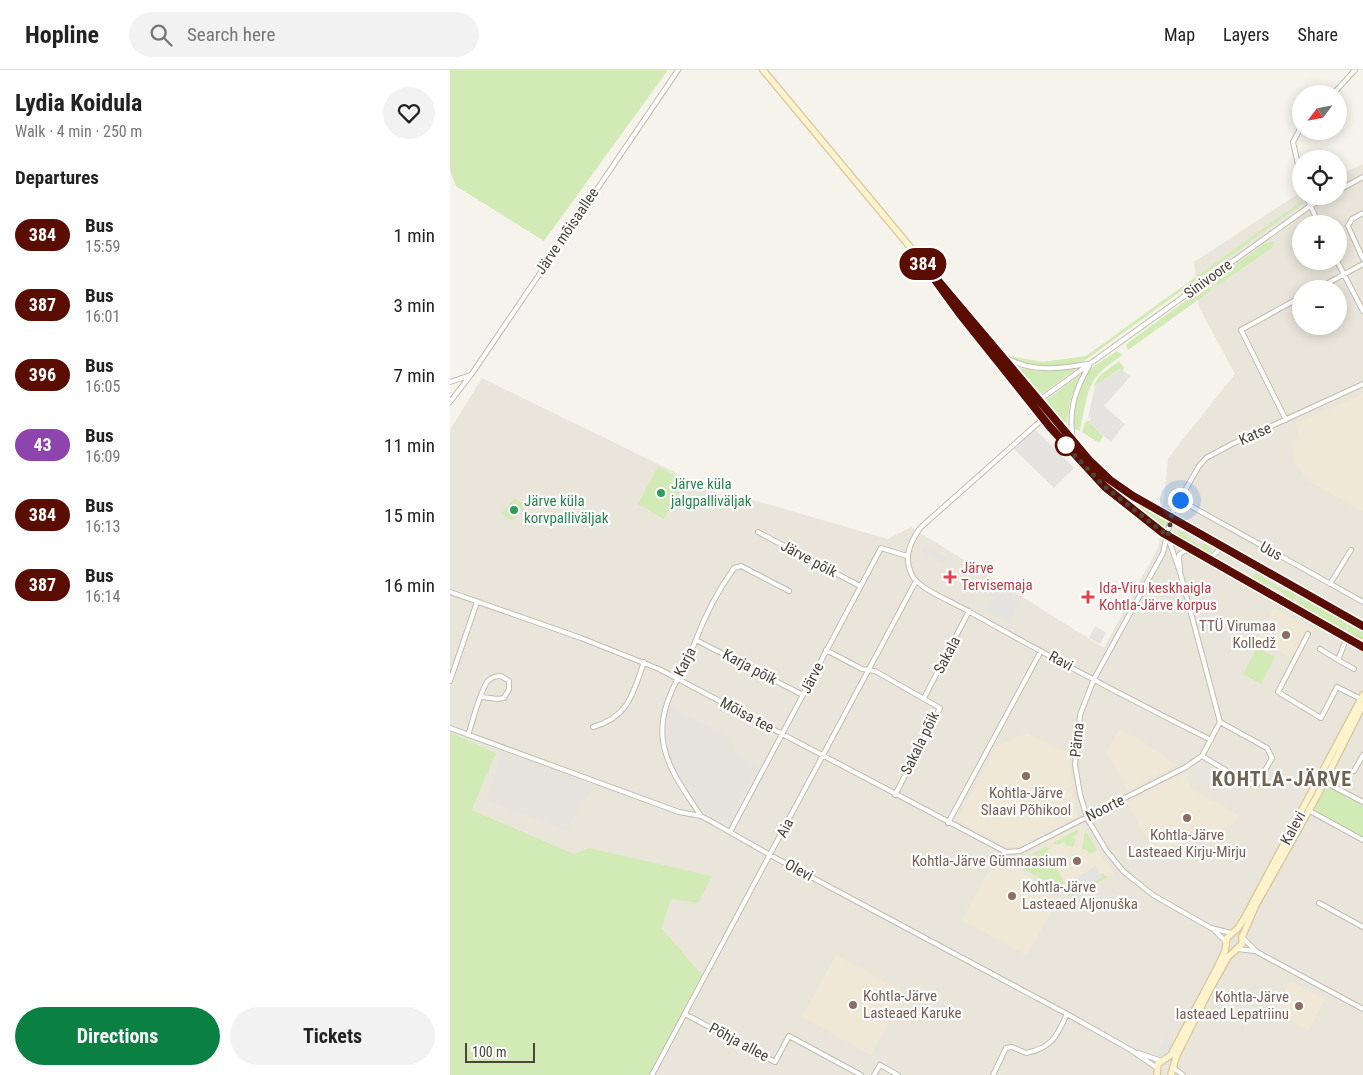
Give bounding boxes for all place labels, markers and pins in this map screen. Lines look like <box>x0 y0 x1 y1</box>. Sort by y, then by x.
unlabelled marker <box>1055 434 1077 456</box>
place label: Järve küla jalgpalliväljak <box>670 475 752 510</box>
marker: Järve küla jalgpalliväljak <box>655 487 667 499</box>
place label: Järve küla korvpalliväljak <box>524 492 609 527</box>
marker: Järve küla korvpalliväljak <box>508 504 520 516</box>
place label: Järve Tervisemaja <box>961 559 1033 594</box>
marker: Järve Tervisemaja <box>943 570 957 584</box>
place label: Ida-Viru keskhaigla Kohtla-Järve korpus <box>1099 579 1217 614</box>
marker: Ida-Viru keskhaigla Kohtla-Järve korpus <box>1081 590 1095 604</box>
place label: TTÜ Virumaa Kolledž <box>1199 617 1276 652</box>
marker: TTÜ Virumaa Kolledž <box>1280 629 1292 641</box>
marker: Kohtla-Järve Slaavi Põhikool <box>1020 770 1032 782</box>
place label: Kohtla-Järve Slaavi Põhikool <box>981 784 1071 819</box>
marker: Kohtla-Järve Lasteaed Kirju-Mirju <box>1181 812 1193 824</box>
place label: Kohtla-Järve Lasteaed Kirju-Mirju <box>1128 826 1246 861</box>
place label: Kohtla-Järve Gümnaasium <box>912 852 1067 870</box>
marker: Kohtla-Järve Gümnaasium <box>1071 855 1083 867</box>
place label: Kohtla-Järve Lasteaed Aljonuška <box>1022 878 1138 913</box>
marker: Kohtla-Järve Lasteaed Aljonuška <box>1006 890 1018 902</box>
place label: Kohtla-Järve Lasteaed Karuke <box>863 987 962 1022</box>
place label: Kohtla-Järve lasteaed Lepatriinu <box>1176 988 1289 1023</box>
marker: Kohtla-Järve Lasteaed Karuke <box>847 999 859 1011</box>
marker: Kohtla-Järve lasteaed Lepatriinu <box>1293 1000 1305 1012</box>

